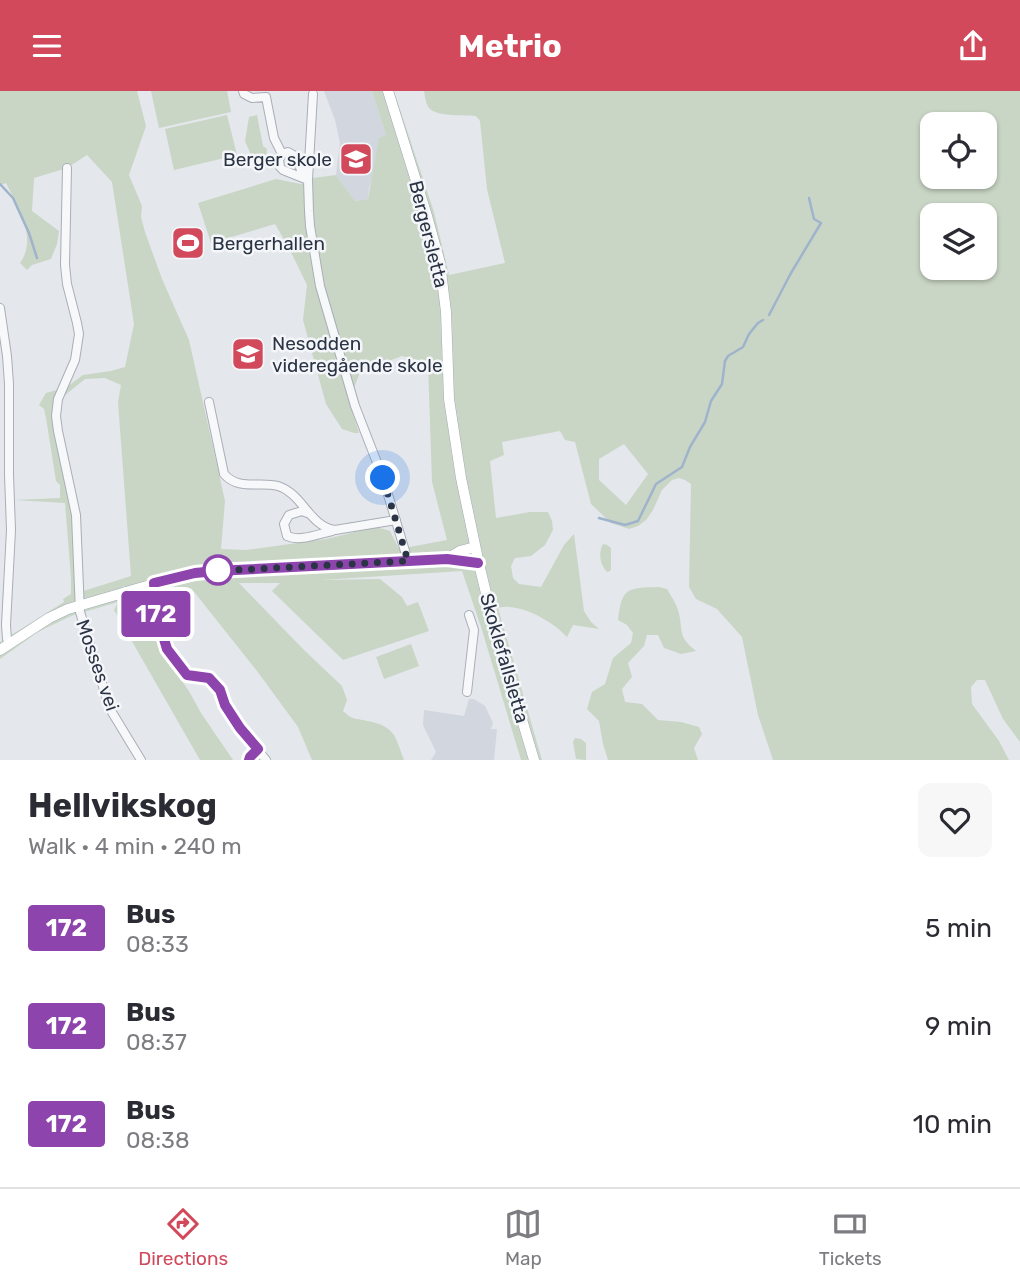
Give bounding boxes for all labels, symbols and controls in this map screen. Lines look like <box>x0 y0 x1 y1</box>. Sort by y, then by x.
icon: menu <box>28 27 66 65</box>
text: Metrio <box>458 27 562 65</box>
icon: share <box>954 27 992 65</box>
map controls <box>920 112 997 280</box>
button: locate <box>920 112 997 189</box>
school or university icon: Berger skole <box>337 140 375 178</box>
place label: Berger skole <box>223 148 332 171</box>
street label: Bergersletta <box>404 178 453 290</box>
button: layers <box>920 203 997 280</box>
sports icon: Bergerhallen <box>169 224 207 262</box>
place label: Bergerhallen <box>212 232 325 255</box>
place label: Nesodden videregående skole <box>272 332 443 377</box>
school or university icon: Nesodden videregående skole <box>229 335 267 373</box>
your location <box>365 460 400 495</box>
unlabelled marker <box>203 555 233 585</box>
street label: Skoklefallsletta <box>475 590 534 726</box>
line badge: 172 <box>116 591 196 637</box>
text: 172 <box>135 600 177 628</box>
street label: Mosses vei <box>71 616 124 714</box>
button: heart <box>918 783 992 857</box>
text: Hellvikskog <box>28 786 217 825</box>
text: Walk · 4 min · 240 m <box>28 832 242 860</box>
text: Bus <box>126 899 175 930</box>
text: 5 min <box>925 913 992 944</box>
text: 172 <box>46 914 87 942</box>
text: 08:33 <box>126 930 189 958</box>
text: Bus <box>126 997 175 1028</box>
text: 9 min <box>925 1011 992 1042</box>
text: 172 <box>46 1012 87 1040</box>
text: 08:37 <box>126 1028 187 1056</box>
text: Bus <box>126 1095 175 1126</box>
text: 10 min <box>913 1109 992 1140</box>
text: 172 <box>46 1110 87 1138</box>
text: 08:38 <box>126 1126 190 1154</box>
tab: Directions <box>138 1205 228 1270</box>
tab: Map <box>504 1205 542 1270</box>
tab: Tickets <box>819 1205 882 1270</box>

